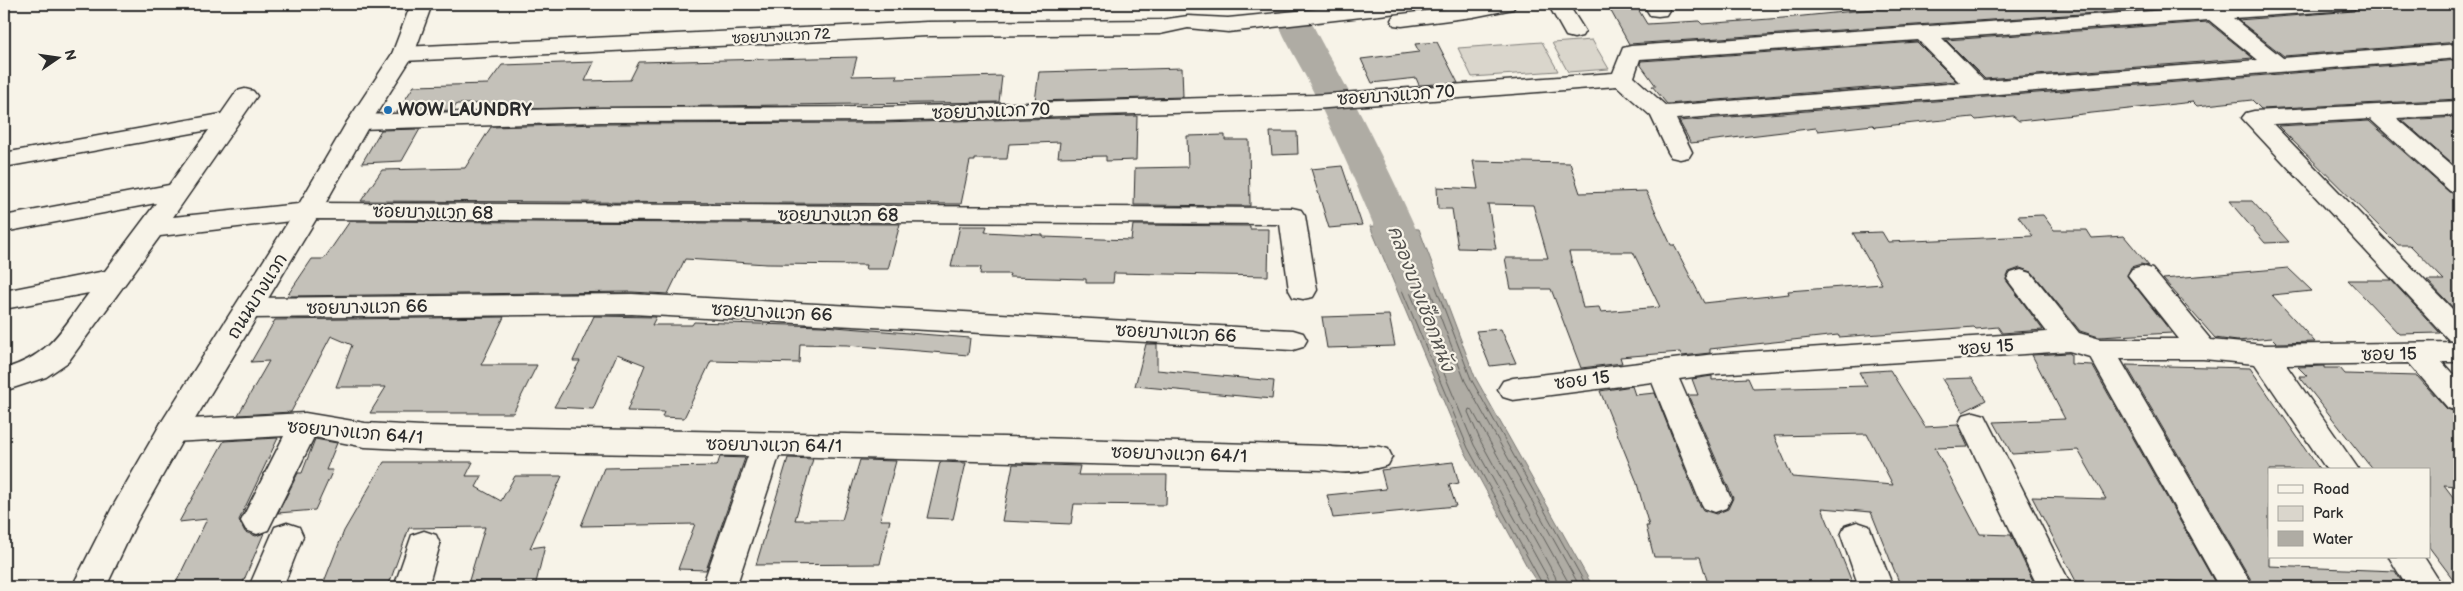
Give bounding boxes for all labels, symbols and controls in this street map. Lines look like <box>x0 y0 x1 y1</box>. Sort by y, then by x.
street label: ซอยบางแวก 72 <box>731 24 831 49</box>
north arrow <box>32 32 82 82</box>
text: N <box>61 48 80 62</box>
street label: ซอยบางแวก 70 <box>1336 81 1456 110</box>
street label: ซอยบางแวก 70 <box>932 99 1050 124</box>
place label: WOW LAUNDRY <box>398 100 532 121</box>
marker: WOW LAUNDRY <box>382 104 394 116</box>
street label: ซอยบางแวก 68 <box>372 201 494 224</box>
street label: ซอยบางแวก 68 <box>778 205 898 226</box>
water label: คลองบางเชือกหนัง <box>1382 222 1460 376</box>
street label: ถนนบางแวก <box>223 250 292 343</box>
street label: ซอยบางแวก 66 <box>306 296 428 319</box>
street label: ซอยบางแวก 66 <box>711 299 833 326</box>
street label: ซอยบางแวก 66 <box>1115 320 1237 347</box>
street label: ซอย 15 <box>1958 335 2015 360</box>
street label: ซอย 15 <box>2361 344 2417 365</box>
street label: ซอย 15 <box>1553 367 1611 394</box>
street label: ซอยบางแวก 64/1 <box>286 416 424 449</box>
street label: ซอยบางแวก 64/1 <box>706 434 842 457</box>
street label: ซอยบางแวก 64/1 <box>1110 442 1248 467</box>
legend <box>2268 468 2430 558</box>
text: Road <box>2313 480 2349 499</box>
text: Park <box>2313 504 2344 523</box>
text: Water <box>2313 530 2353 549</box>

